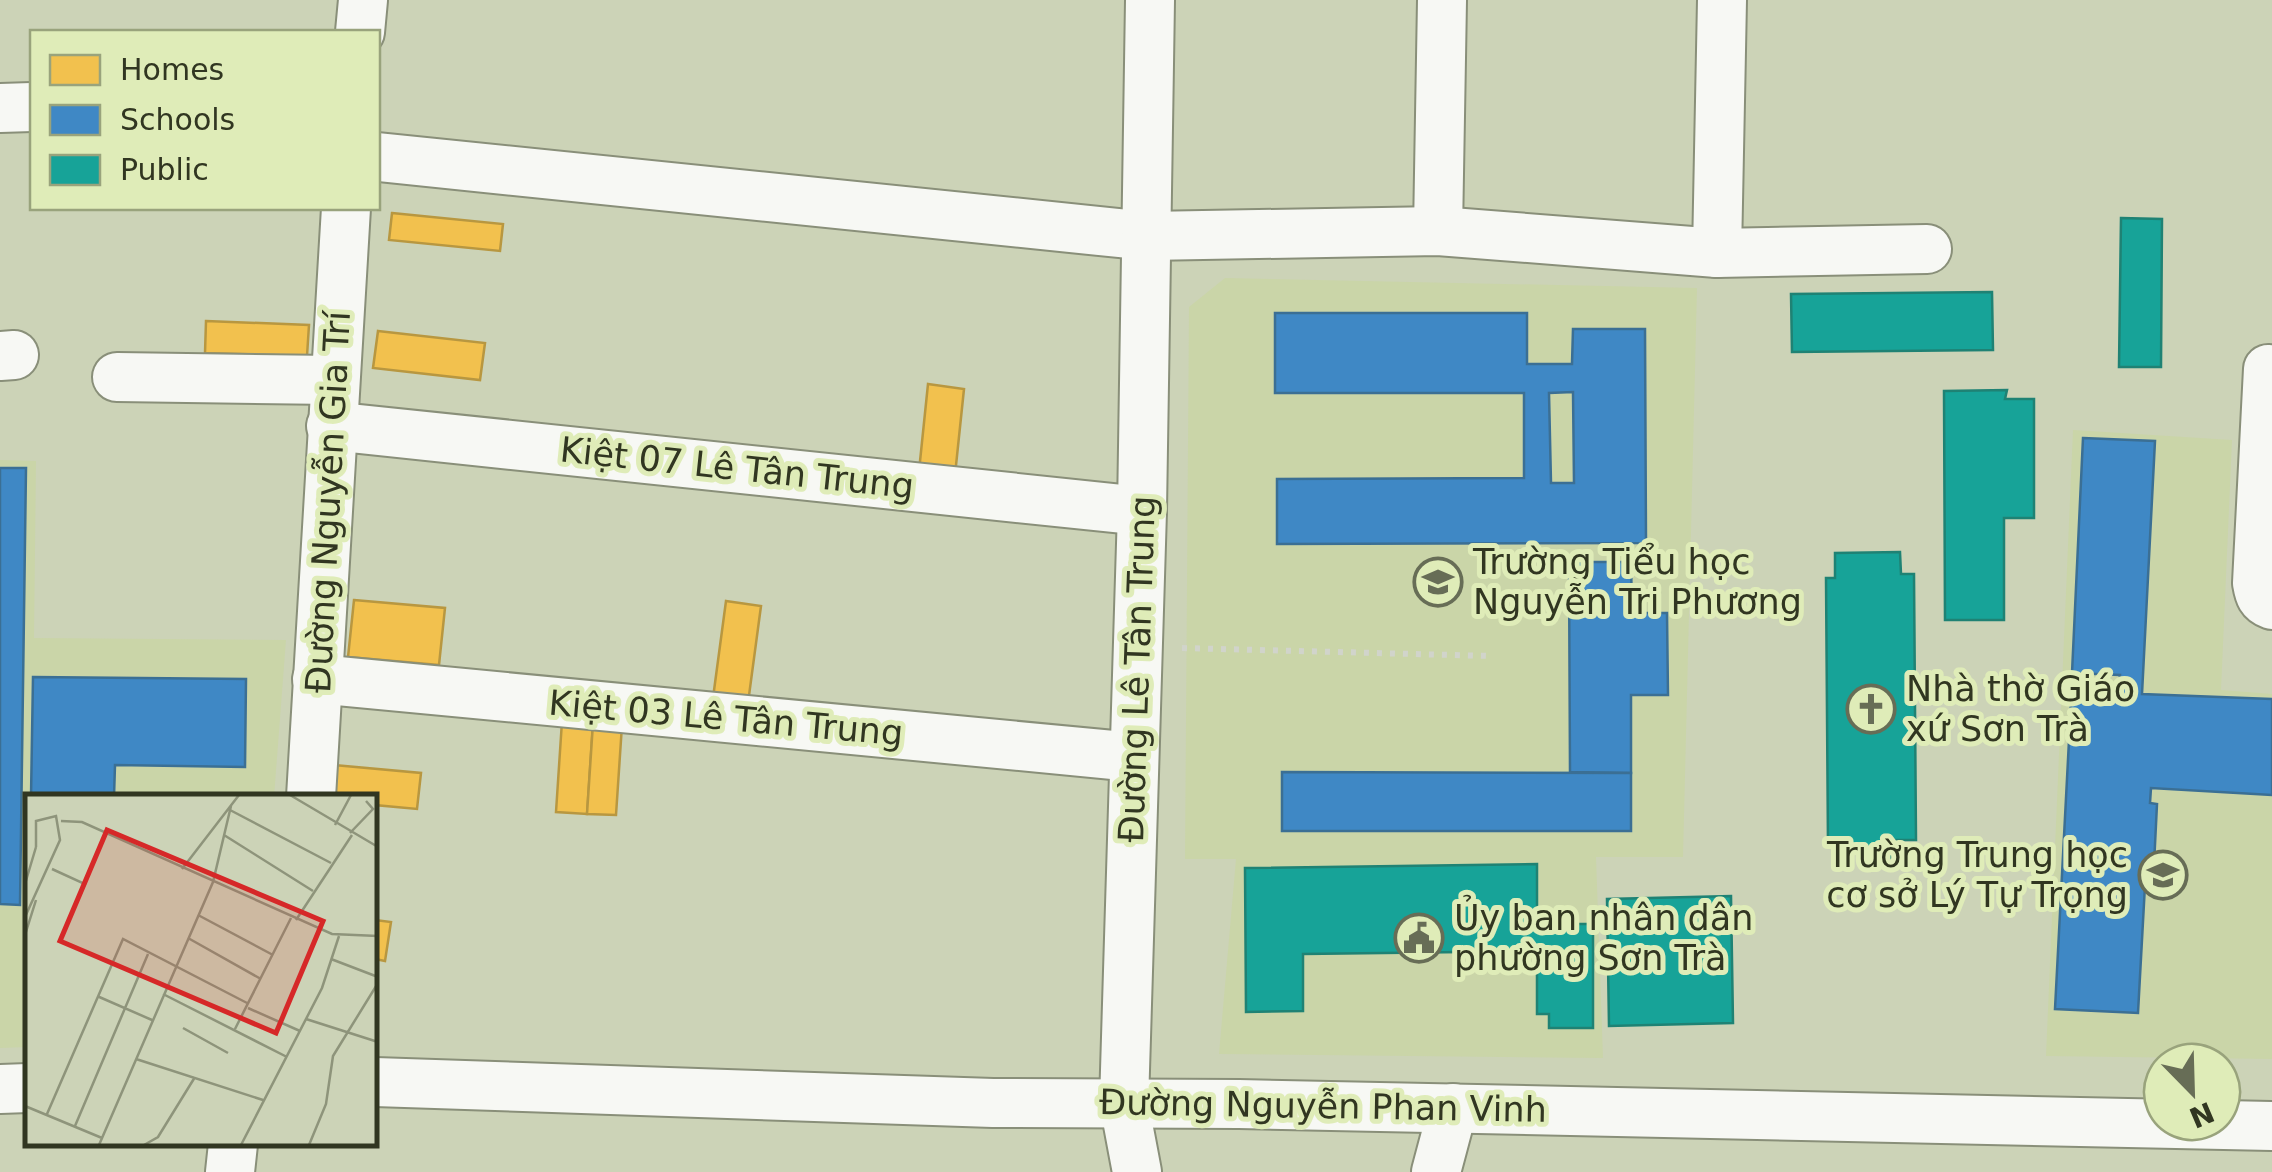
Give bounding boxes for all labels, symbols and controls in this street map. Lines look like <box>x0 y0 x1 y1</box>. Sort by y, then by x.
legend <box>30 30 380 210</box>
text: Homes <box>120 52 224 87</box>
text: Schools <box>120 102 235 137</box>
text: Public <box>120 152 209 187</box>
street label: Đường Nguyễn Gia Trí <box>298 309 358 694</box>
street label: Kiệt 07 Lê Tân Trung <box>558 430 916 506</box>
street label: Đường Lê Tân Trung <box>1111 495 1163 843</box>
place label: Trường Tiểu học Nguyễn Tri Phương <box>1472 542 1802 622</box>
school or university icon: Trường Tiểu học Nguyễn Tri Phương <box>1412 556 1464 608</box>
place label: Nhà thờ Giáo xứ Sơn Trà <box>1906 669 2135 749</box>
street label: Kiệt 03 Lê Tân Trung <box>547 683 905 753</box>
church icon: Nhà thờ Giáo xứ Sơn Trà <box>1845 683 1897 735</box>
inset map <box>25 794 378 1147</box>
place label: Trường Trung học cơ sở Lý Tự Trọng <box>1826 835 2128 915</box>
school or university icon: Trường Trung học cơ sở Lý Tự Trọng <box>2137 849 2189 901</box>
place label: Ủy ban nhân dân phường Sơn Trà <box>1454 894 1753 978</box>
public building icon: Ủy ban nhân dân phường Sơn Trà <box>1393 912 1445 964</box>
north arrow <box>2142 1042 2242 1142</box>
street label: Đường Nguyễn Phan Vinh <box>1099 1082 1547 1130</box>
text: N <box>2184 1095 2219 1134</box>

